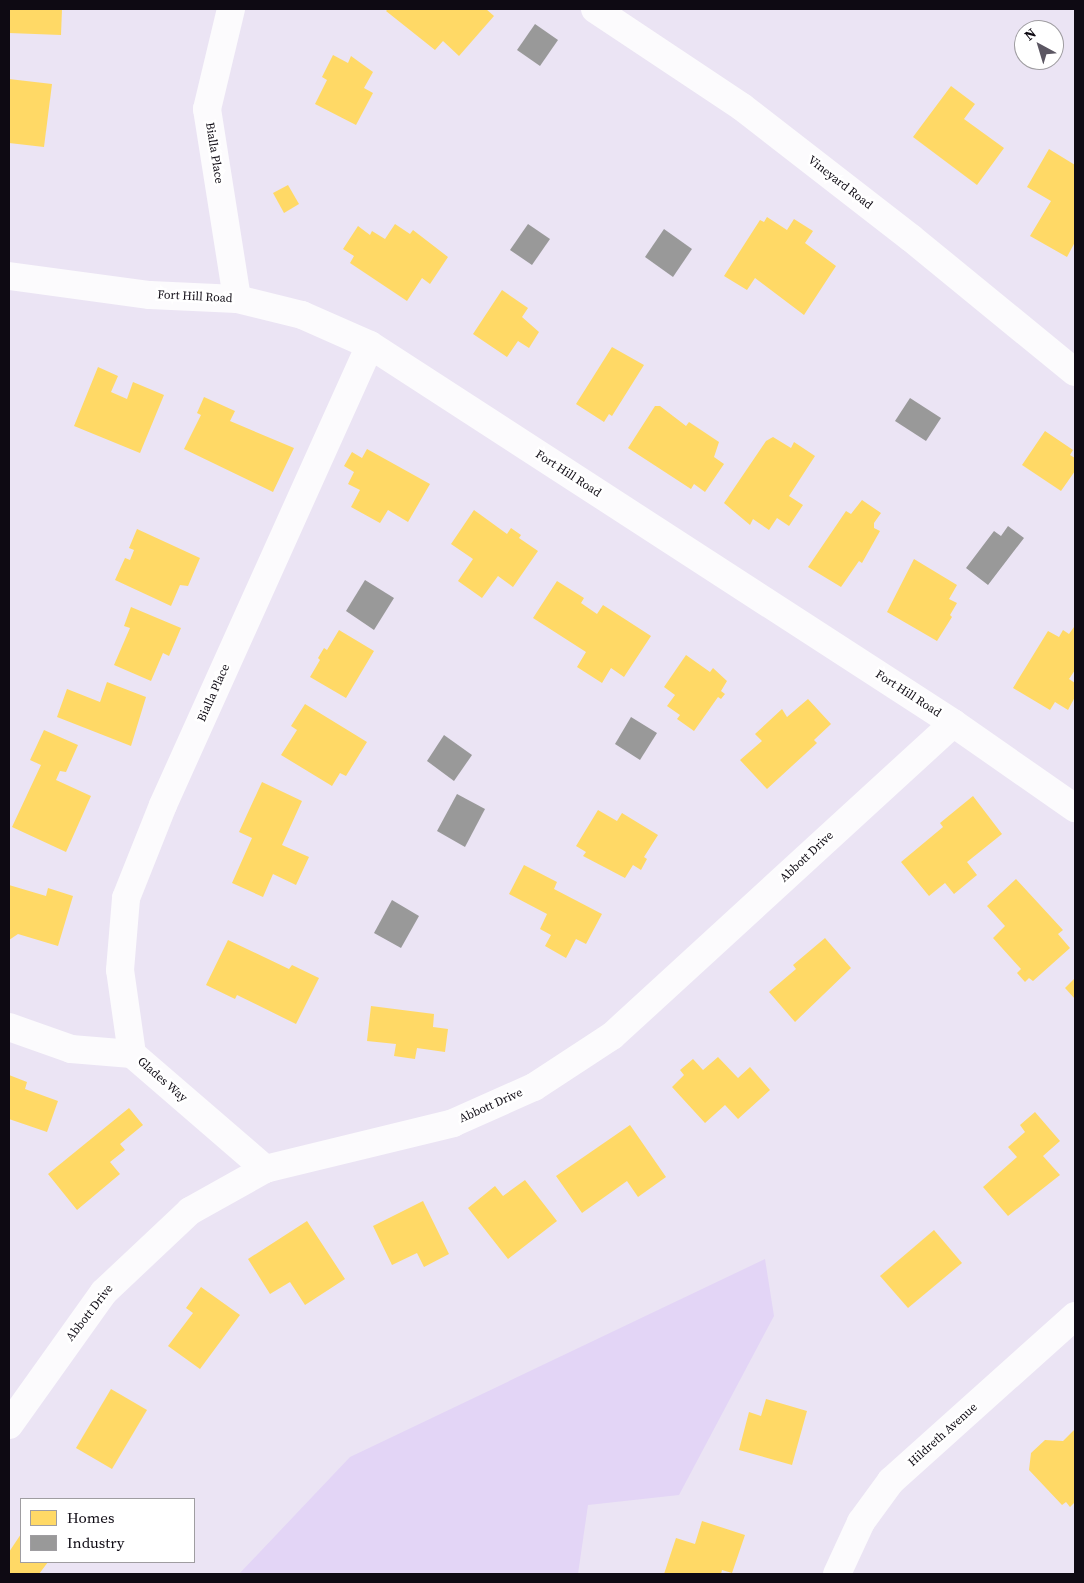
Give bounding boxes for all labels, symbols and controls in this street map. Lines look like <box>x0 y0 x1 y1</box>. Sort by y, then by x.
north arrow <box>1014 20 1064 70</box>
text: N <box>1020 23 1040 45</box>
street label: Bialla Place <box>202 121 226 185</box>
street label: Vineyard Road <box>805 153 875 213</box>
street label: Fort Hill Road <box>157 288 233 306</box>
street label: Fort Hill Road <box>533 447 603 501</box>
street label: Bialla Place <box>195 662 233 724</box>
street label: Fort Hill Road <box>873 667 943 721</box>
street label: Abbott Drive <box>777 829 837 885</box>
street label: Glades Way <box>134 1054 190 1106</box>
street label: Abbott Drive <box>457 1086 525 1126</box>
street label: Abbott Drive <box>63 1282 117 1344</box>
street label: Hildreth Avenue <box>906 1400 980 1470</box>
legend <box>20 1498 195 1563</box>
text: Homes <box>67 1507 114 1528</box>
text: Industry <box>67 1532 124 1553</box>

